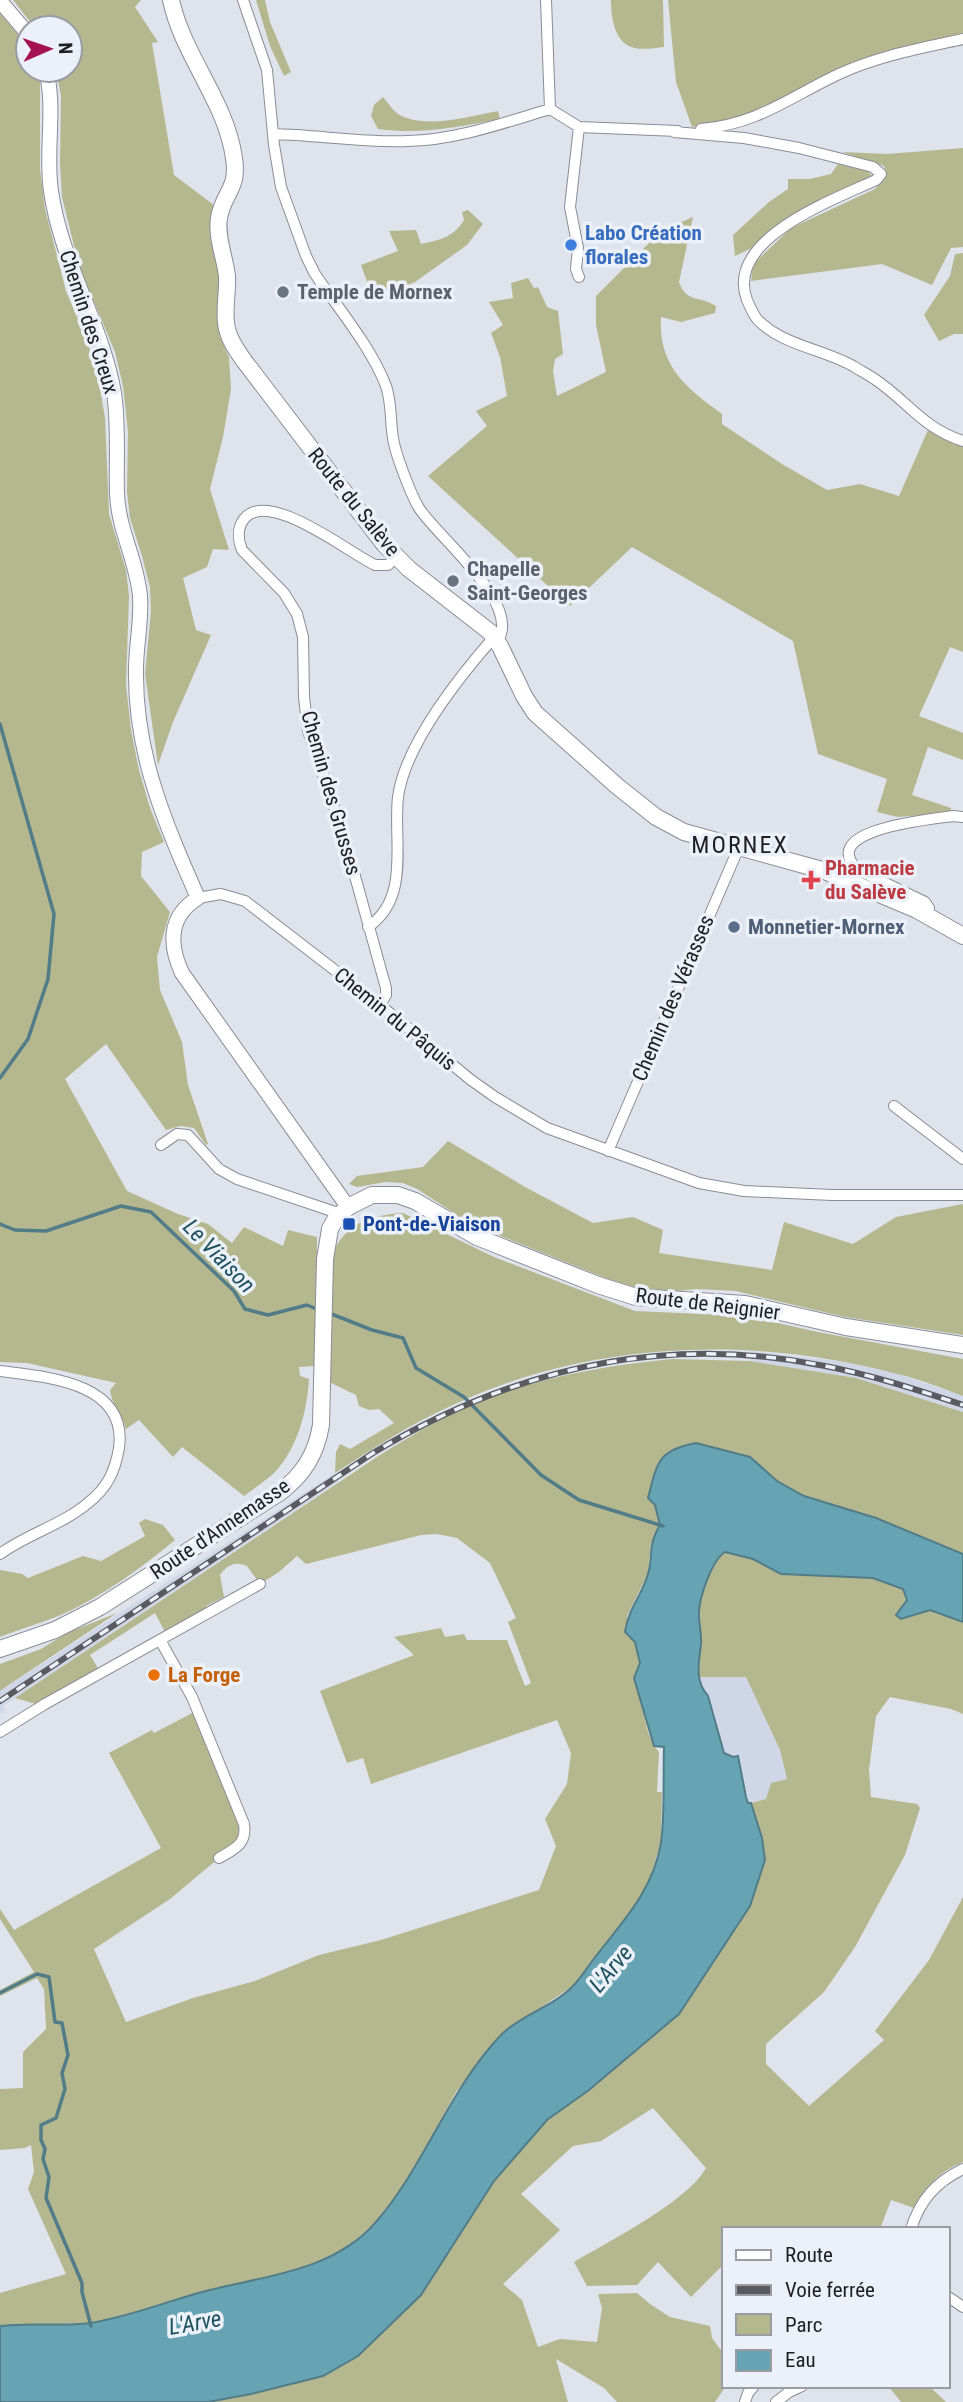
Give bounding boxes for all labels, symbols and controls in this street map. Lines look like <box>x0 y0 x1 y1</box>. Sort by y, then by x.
north arrow <box>14 14 84 84</box>
text: N <box>54 42 77 55</box>
place label: Labo Création florales <box>585 221 702 269</box>
marker: Labo Création florales <box>563 237 579 253</box>
street label: Chemin des Creux <box>54 247 124 397</box>
place label: Temple de Mornex <box>297 280 453 304</box>
marker: Temple de Mornex <box>275 284 291 300</box>
street label: Route du Salève <box>303 443 405 561</box>
place label: Chapelle Saint-Georges <box>467 557 588 605</box>
marker: Chapelle Saint-Georges <box>445 573 461 589</box>
street label: Chemin des Grusses <box>296 708 366 878</box>
district label: MORNEX <box>691 831 789 859</box>
place label: Pharmacie du Salève <box>825 856 915 904</box>
marker: Pharmacie du Salève <box>803 872 819 888</box>
street label: Chemin des Vérasses <box>627 911 719 1085</box>
place label: Monnetier-Mornex <box>748 915 905 939</box>
marker: Monnetier-Mornex <box>726 919 742 935</box>
street label: Chemin du Pâquis <box>329 963 461 1075</box>
place label: Pont-de-Viaison <box>363 1212 501 1236</box>
water label: Le Viaison <box>177 1214 261 1298</box>
marker: Pont-de-Viaison <box>341 1216 357 1232</box>
street label: Route de Reignier <box>634 1283 782 1325</box>
street label: Route d'Annemasse <box>146 1473 294 1584</box>
place label: La Forge <box>168 1663 240 1687</box>
marker: La Forge <box>146 1667 162 1683</box>
water label: L'Arve <box>584 1940 638 1998</box>
legend <box>722 2227 949 2388</box>
text: Route <box>785 2243 833 2267</box>
text: Voie ferrée <box>785 2278 875 2302</box>
water label: L'Arve <box>167 2305 223 2341</box>
text: Parc <box>785 2313 823 2337</box>
text: Eau <box>785 2348 816 2372</box>

